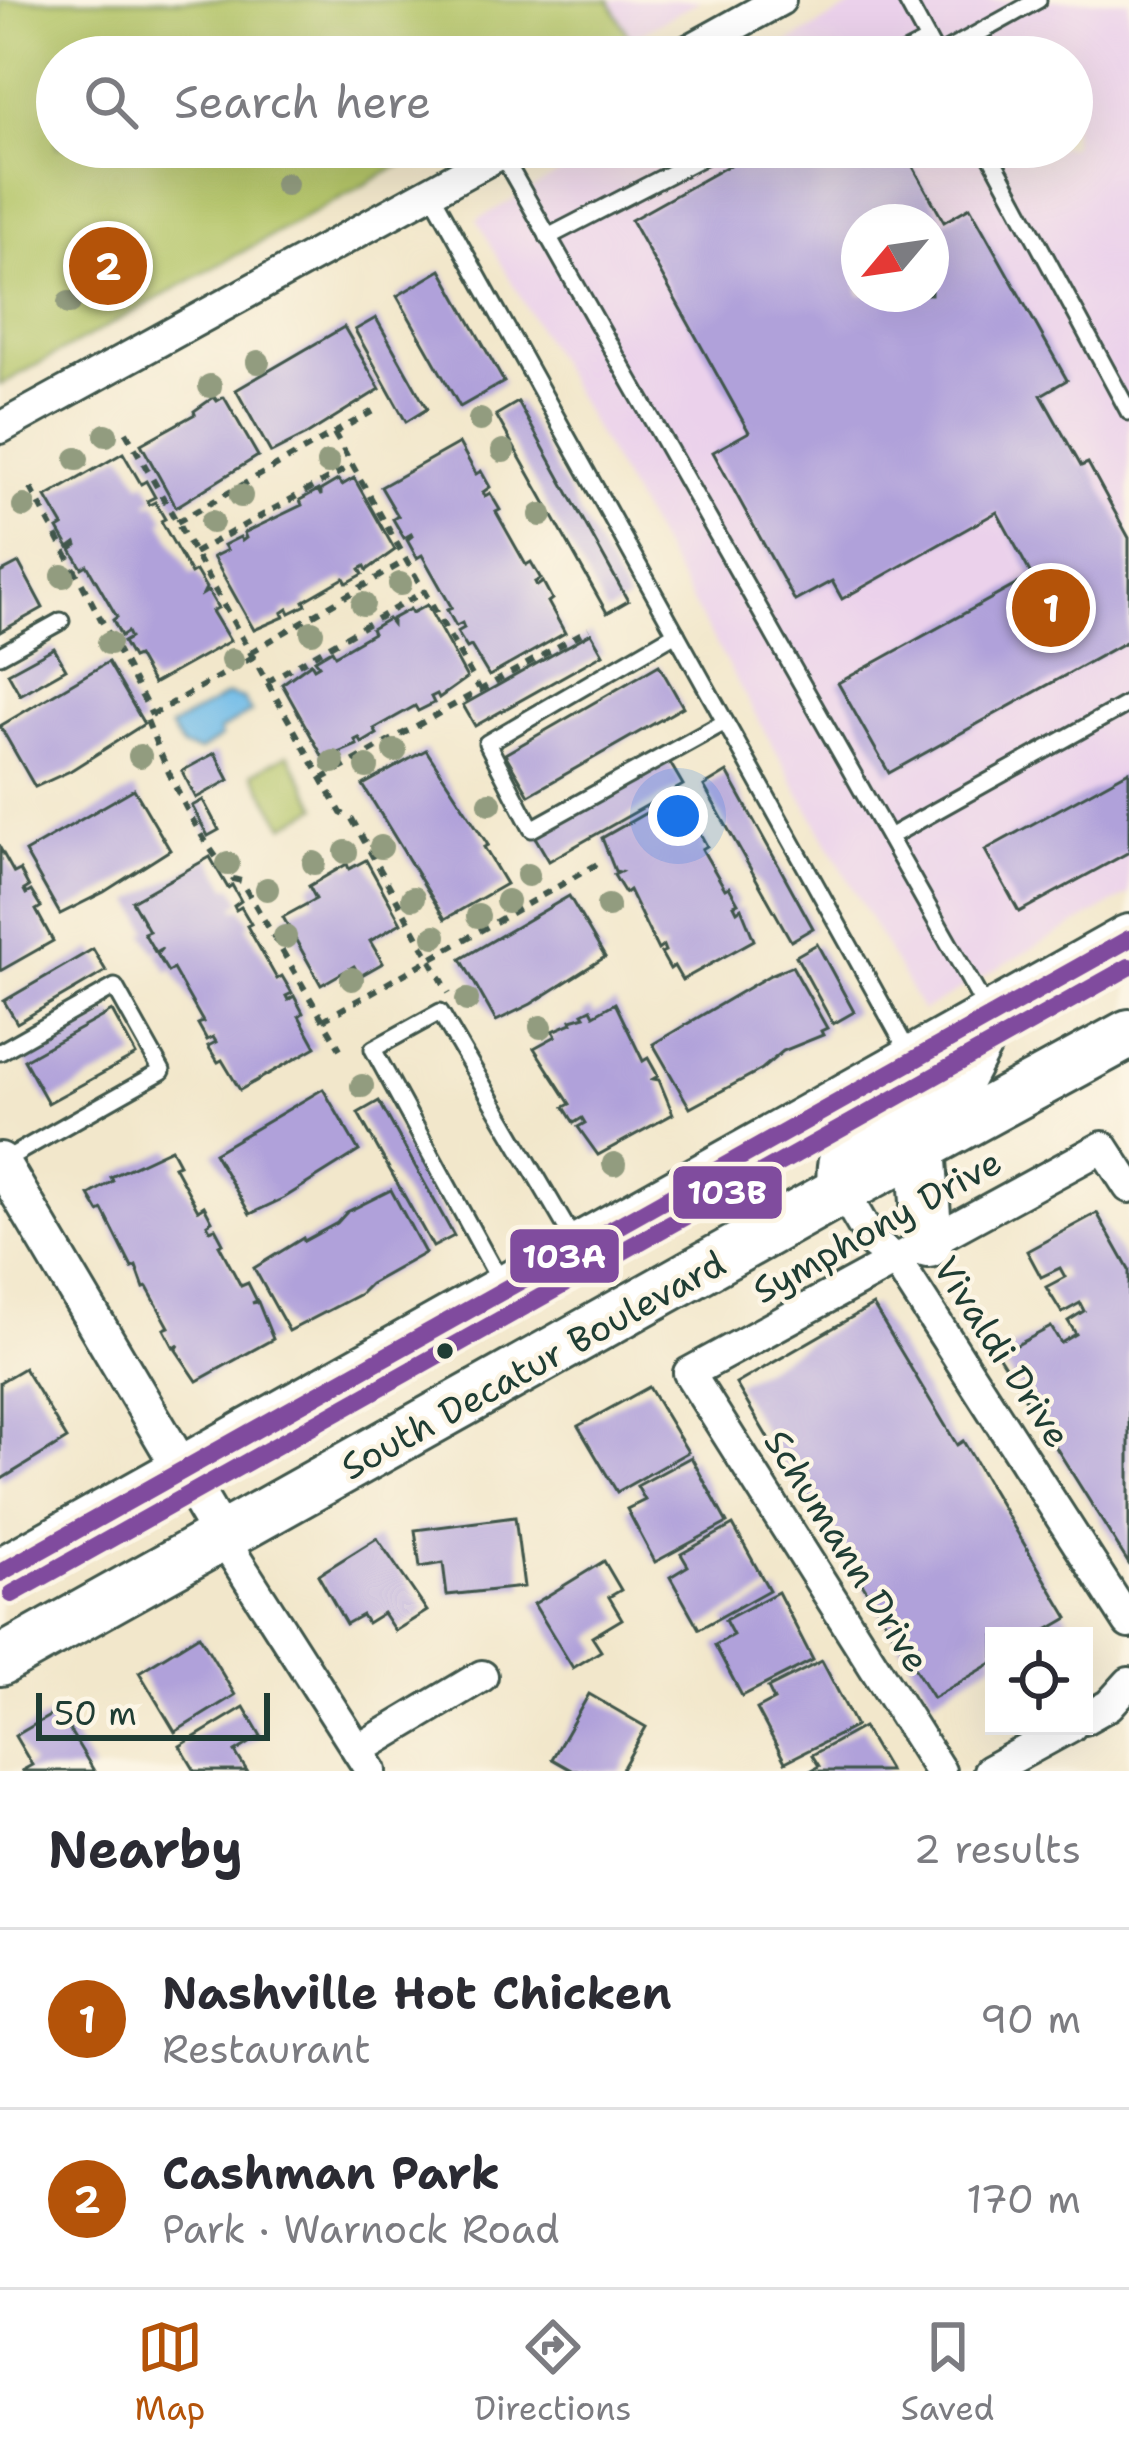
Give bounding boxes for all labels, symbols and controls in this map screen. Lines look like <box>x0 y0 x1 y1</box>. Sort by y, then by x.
search box <box>36 36 1093 168</box>
icon: search <box>78 69 144 135</box>
text: Search here <box>174 72 431 132</box>
north arrow <box>841 204 949 312</box>
pin: 2 <box>69 221 147 311</box>
pin: 1 <box>1012 563 1090 653</box>
your location <box>648 786 708 846</box>
street label: Symphony Drive <box>744 1137 1010 1315</box>
line badge: 103B <box>671 1164 784 1221</box>
text: 103B <box>687 1170 767 1215</box>
line badge: 103A <box>508 1227 621 1285</box>
text: 103A <box>522 1234 606 1279</box>
street label: South Decatur Boulevard <box>332 1239 734 1491</box>
street label: Vivaldi Drive <box>922 1247 1082 1457</box>
unlabelled marker <box>434 1340 456 1362</box>
street label: Schumann Drive <box>753 1420 941 1682</box>
map controls <box>985 1627 1093 1735</box>
button: locate <box>985 1627 1093 1735</box>
scale bar <box>36 1687 270 1740</box>
text: 50 m <box>54 1691 137 1736</box>
text: Nearby <box>48 1815 243 1883</box>
text: 2 results <box>914 1823 1081 1875</box>
text: Nashville Hot Chicken <box>162 1963 672 2023</box>
text: 1 <box>78 1993 96 2045</box>
text: 90 m <box>980 1993 1081 2045</box>
text: Restaurant <box>162 2023 371 2075</box>
text: Cashman Park <box>162 2143 500 2203</box>
text: 2 <box>73 2173 101 2225</box>
text: 170 m <box>966 2173 1081 2225</box>
text: Park · Warnock Road <box>162 2203 560 2255</box>
tab: Map <box>135 2314 205 2431</box>
tab: Directions <box>474 2314 632 2431</box>
tab: Saved <box>901 2314 994 2431</box>

